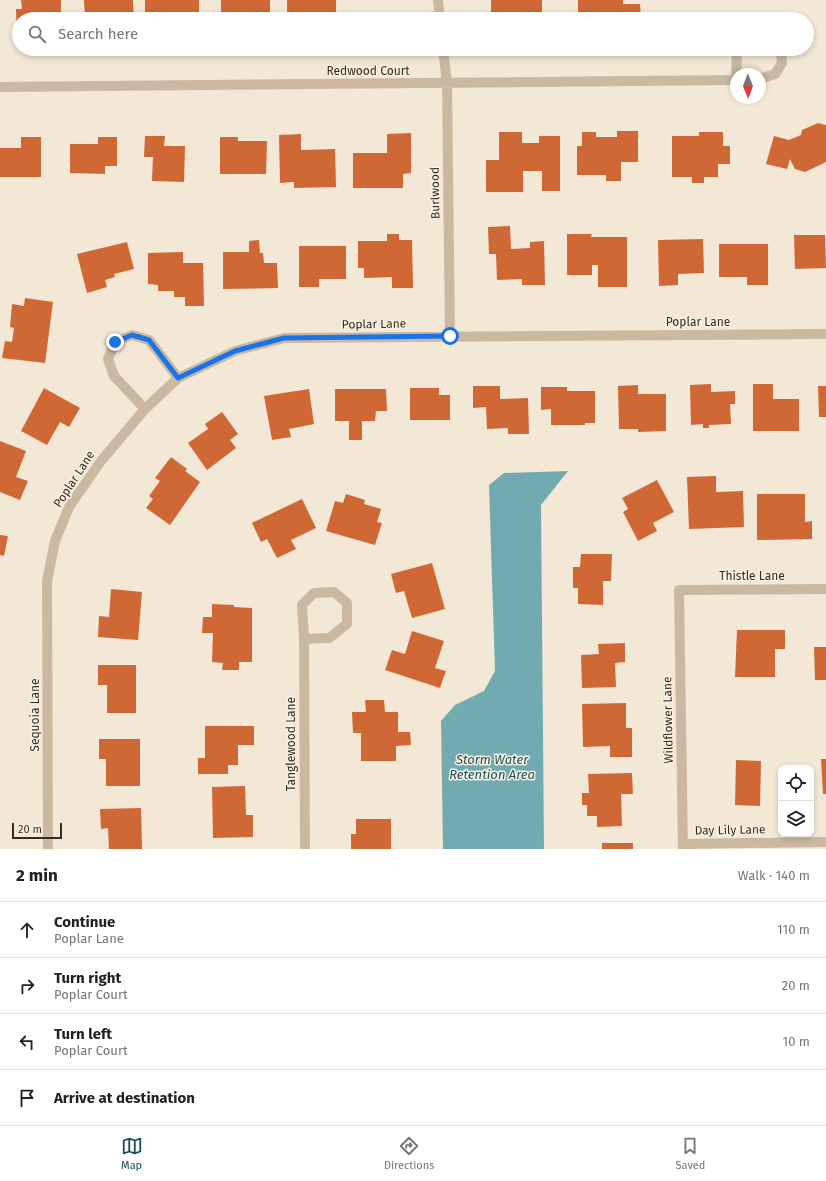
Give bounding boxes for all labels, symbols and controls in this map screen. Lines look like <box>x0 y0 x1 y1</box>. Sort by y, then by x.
search box <box>12 12 814 56</box>
icon: search <box>26 23 48 45</box>
text: Search here <box>58 25 138 43</box>
street label: Redwood Court <box>326 64 410 78</box>
north arrow <box>730 68 766 104</box>
street label: Burlwood <box>428 167 442 219</box>
street label: Poplar Lane <box>666 315 730 329</box>
street label: Poplar Lane <box>342 316 406 332</box>
route start <box>441 327 459 345</box>
route end <box>106 333 124 351</box>
street label: Poplar Lane <box>51 448 97 510</box>
street label: Thistle Lane <box>719 569 785 583</box>
street label: Wildflower Lane <box>660 676 676 764</box>
street label: Sequoia Lane <box>28 678 42 752</box>
street label: Tanglewood Lane <box>284 697 298 791</box>
water label: Storm Water Retention Area <box>449 752 535 782</box>
map controls <box>778 765 814 837</box>
button: locate <box>778 765 814 801</box>
button: layers <box>778 801 814 837</box>
scale bar <box>12 821 62 840</box>
street label: Day Lily Lane <box>694 822 766 838</box>
text: 20 m <box>18 823 42 836</box>
text: 2 min <box>16 865 58 886</box>
text: Walk · 140 m <box>738 868 810 883</box>
text: Continue <box>54 913 115 931</box>
icon: ahead <box>16 919 38 941</box>
text: 110 m <box>777 922 810 937</box>
text: Poplar Lane <box>54 931 124 946</box>
text: Turn right <box>54 969 121 987</box>
icon: right <box>16 975 38 997</box>
text: 20 m <box>782 978 810 993</box>
text: Poplar Court <box>54 987 128 1002</box>
text: Turn left <box>54 1025 112 1043</box>
icon: left <box>16 1031 38 1053</box>
text: 10 m <box>783 1034 810 1049</box>
text: Poplar Court <box>54 1043 128 1058</box>
icon: arrive <box>16 1087 38 1109</box>
text: Arrive at destination <box>54 1089 195 1107</box>
tab: Map <box>121 1135 143 1172</box>
tab: Directions <box>384 1135 434 1172</box>
tab: Saved <box>676 1135 705 1172</box>

